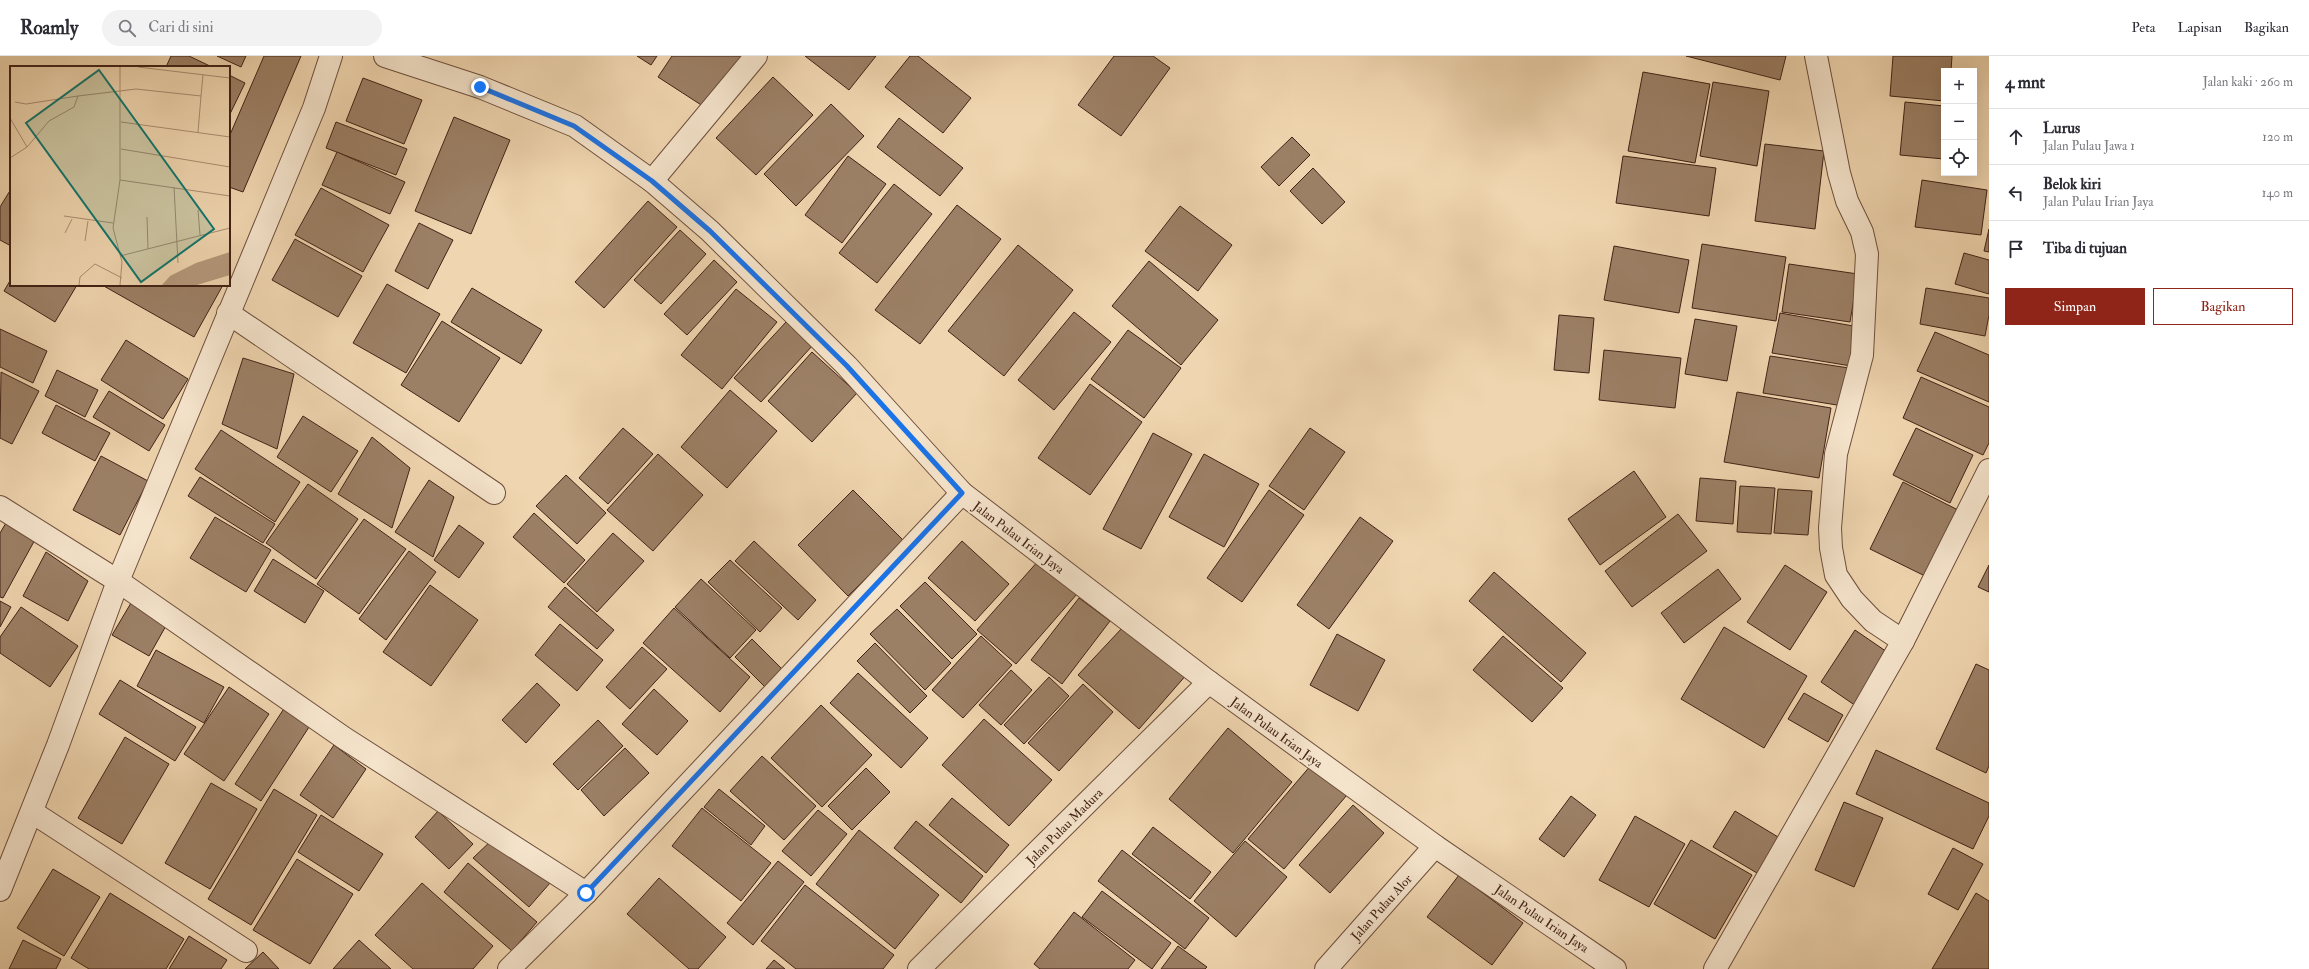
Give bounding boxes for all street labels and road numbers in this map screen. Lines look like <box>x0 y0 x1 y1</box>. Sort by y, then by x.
street label: Jalan Pulau Irian Jaya <box>968 498 1068 579</box>
street label: Jalan Pulau Irian Jaya <box>1226 693 1326 773</box>
street label: Jalan Pulau Madura <box>1022 784 1107 869</box>
street label: Jalan Pulau Alor <box>1347 871 1416 945</box>
street label: Jalan Pulau Irian Jaya <box>1490 881 1592 958</box>

